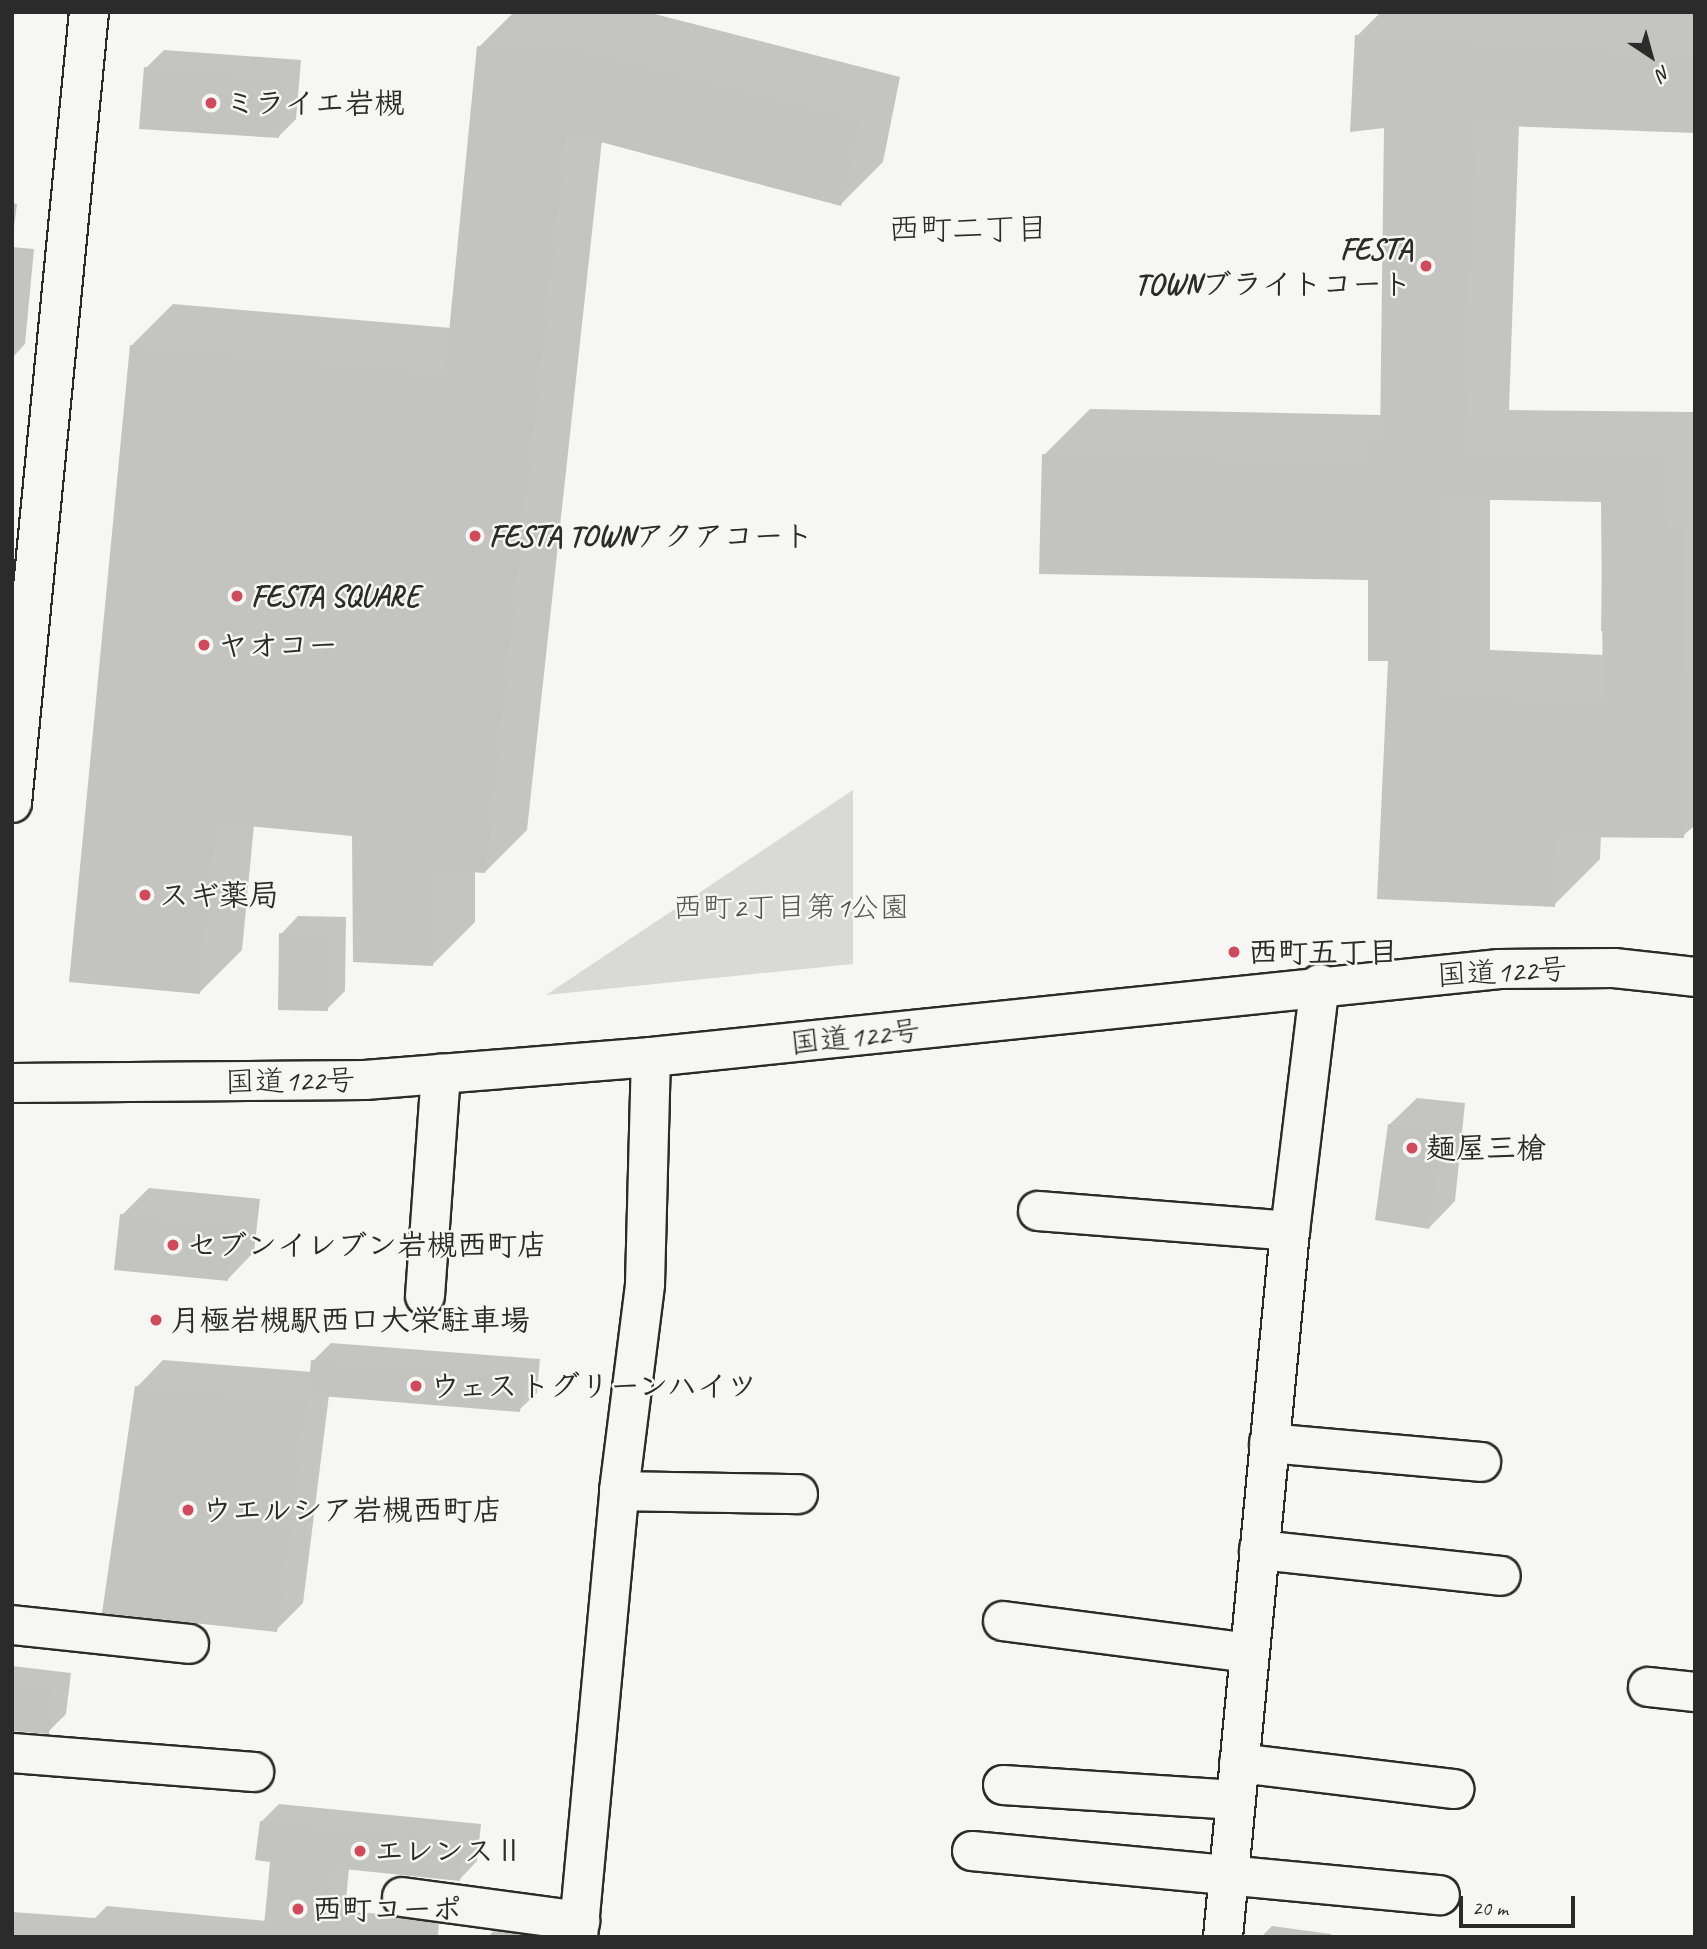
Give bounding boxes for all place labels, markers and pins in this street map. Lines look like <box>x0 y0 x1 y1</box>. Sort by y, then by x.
place label: ミライエ岩槻 <box>225 85 405 121</box>
marker: ミライエ岩槻 <box>203 95 219 111</box>
place label: FESTA TOWNブライトコート <box>1135 231 1412 302</box>
marker: FESTA TOWNブライトコート <box>1418 258 1434 274</box>
place label: FESTA TOWNアクアコート <box>489 518 816 554</box>
marker: FESTA TOWNアクアコート <box>467 528 483 544</box>
place label: FESTA SQUARE <box>251 578 420 614</box>
marker: FESTA SQUARE <box>229 588 245 604</box>
place label: ヤオコー <box>218 627 338 663</box>
marker: ヤオコー <box>196 637 212 653</box>
place label: スギ薬局 <box>159 877 279 913</box>
marker: スギ薬局 <box>137 887 153 903</box>
place label: 西町五丁目 <box>1248 934 1398 970</box>
marker: 西町五丁目 <box>1226 944 1242 960</box>
place label: 麺屋三槍 <box>1426 1130 1546 1166</box>
marker: 麺屋三槍 <box>1404 1140 1420 1156</box>
place label: セブンイレブン岩槻西町店 <box>187 1227 547 1263</box>
marker: セブンイレブン岩槻西町店 <box>165 1237 181 1253</box>
place label: 月極岩槻駅西口大栄駐車場 <box>170 1302 530 1338</box>
marker: 月極岩槻駅西口大栄駐車場 <box>148 1312 164 1328</box>
place label: ウェストグリーンハイツ <box>430 1368 760 1404</box>
marker: ウェストグリーンハイツ <box>408 1378 424 1394</box>
place label: ウエルシア岩槻西町店 <box>202 1492 502 1528</box>
marker: ウエルシア岩槻西町店 <box>180 1502 196 1518</box>
place label: エレンスⅡ <box>374 1833 524 1869</box>
marker: エレンスⅡ <box>352 1843 368 1859</box>
place label: 西町コーポ <box>312 1891 462 1927</box>
marker: 西町コーポ <box>290 1901 306 1917</box>

